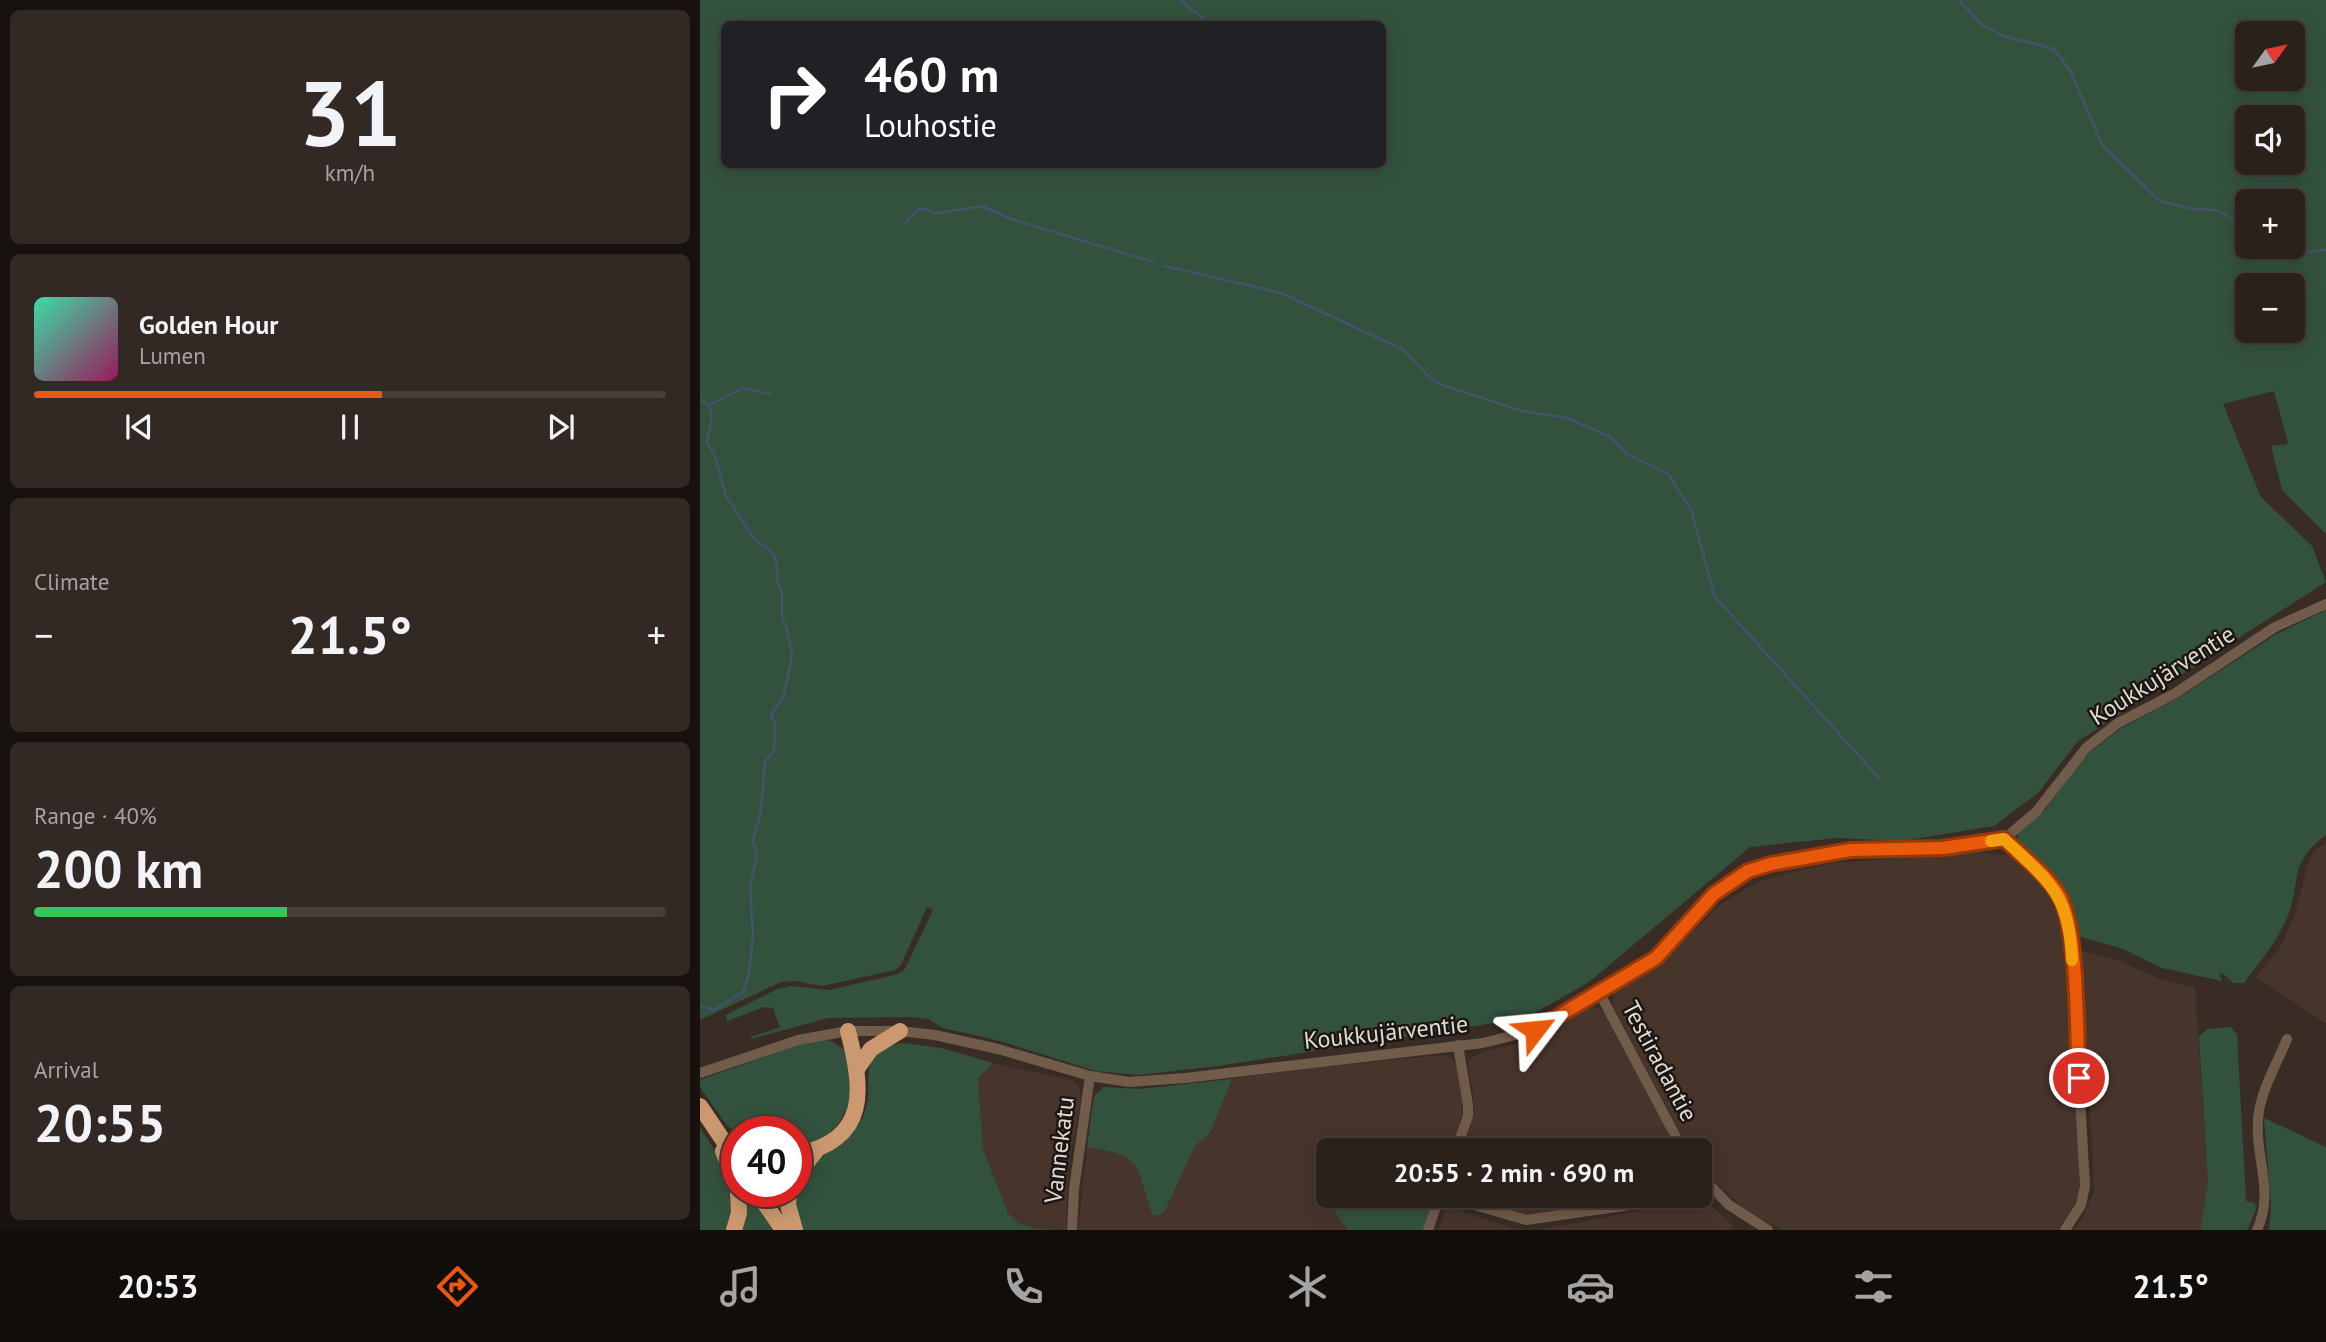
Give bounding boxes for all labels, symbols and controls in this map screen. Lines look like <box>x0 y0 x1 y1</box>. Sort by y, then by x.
north arrow <box>2235 21 2305 91</box>
map controls <box>2235 21 2305 343</box>
text: 460 m <box>864 42 999 106</box>
icon: right <box>749 49 840 140</box>
text: 31 <box>298 53 402 171</box>
text: Louhostie <box>864 104 997 146</box>
button: sound <box>2235 105 2305 175</box>
text: km/h <box>325 158 375 187</box>
button: + <box>2235 189 2305 259</box>
button: − <box>2235 273 2305 343</box>
text: Golden Hour <box>139 308 278 341</box>
text: Lumen <box>139 341 206 370</box>
icon: previous <box>120 408 158 446</box>
icon: pause <box>331 408 369 446</box>
icon: next <box>542 408 580 446</box>
text: Climate <box>34 567 109 596</box>
text: 21.5° <box>288 601 412 668</box>
text: − <box>34 610 53 659</box>
text: + <box>647 610 666 659</box>
street label: Koukkujärventie <box>2084 618 2240 732</box>
text: Range · 40% <box>34 801 157 830</box>
text: 200 km <box>34 835 203 902</box>
position arrow <box>1498 993 1572 1067</box>
street label: Testiradantie <box>1615 995 1705 1127</box>
street label: Koukkujärventie <box>1302 1008 1470 1056</box>
pin <box>2049 1048 2109 1108</box>
text: Arrival <box>34 1055 98 1084</box>
icon: arrive <box>2060 1059 2098 1097</box>
text: 20:55 <box>34 1089 166 1156</box>
street label: Vannekatu <box>1037 1095 1081 1206</box>
speed limit sign: 40 <box>721 1116 812 1207</box>
text: 20:55 · 2 min · 690 m <box>1394 1156 1634 1189</box>
icon: directions <box>433 1262 482 1311</box>
icon: music <box>716 1262 765 1311</box>
icon: phone <box>999 1262 1048 1311</box>
icon: climate <box>1283 1262 1332 1311</box>
icon: car <box>1566 1262 1615 1311</box>
icon: filters <box>1849 1262 1898 1311</box>
text: 20:53 <box>117 1265 198 1307</box>
text: 21.5° <box>2133 1265 2209 1307</box>

